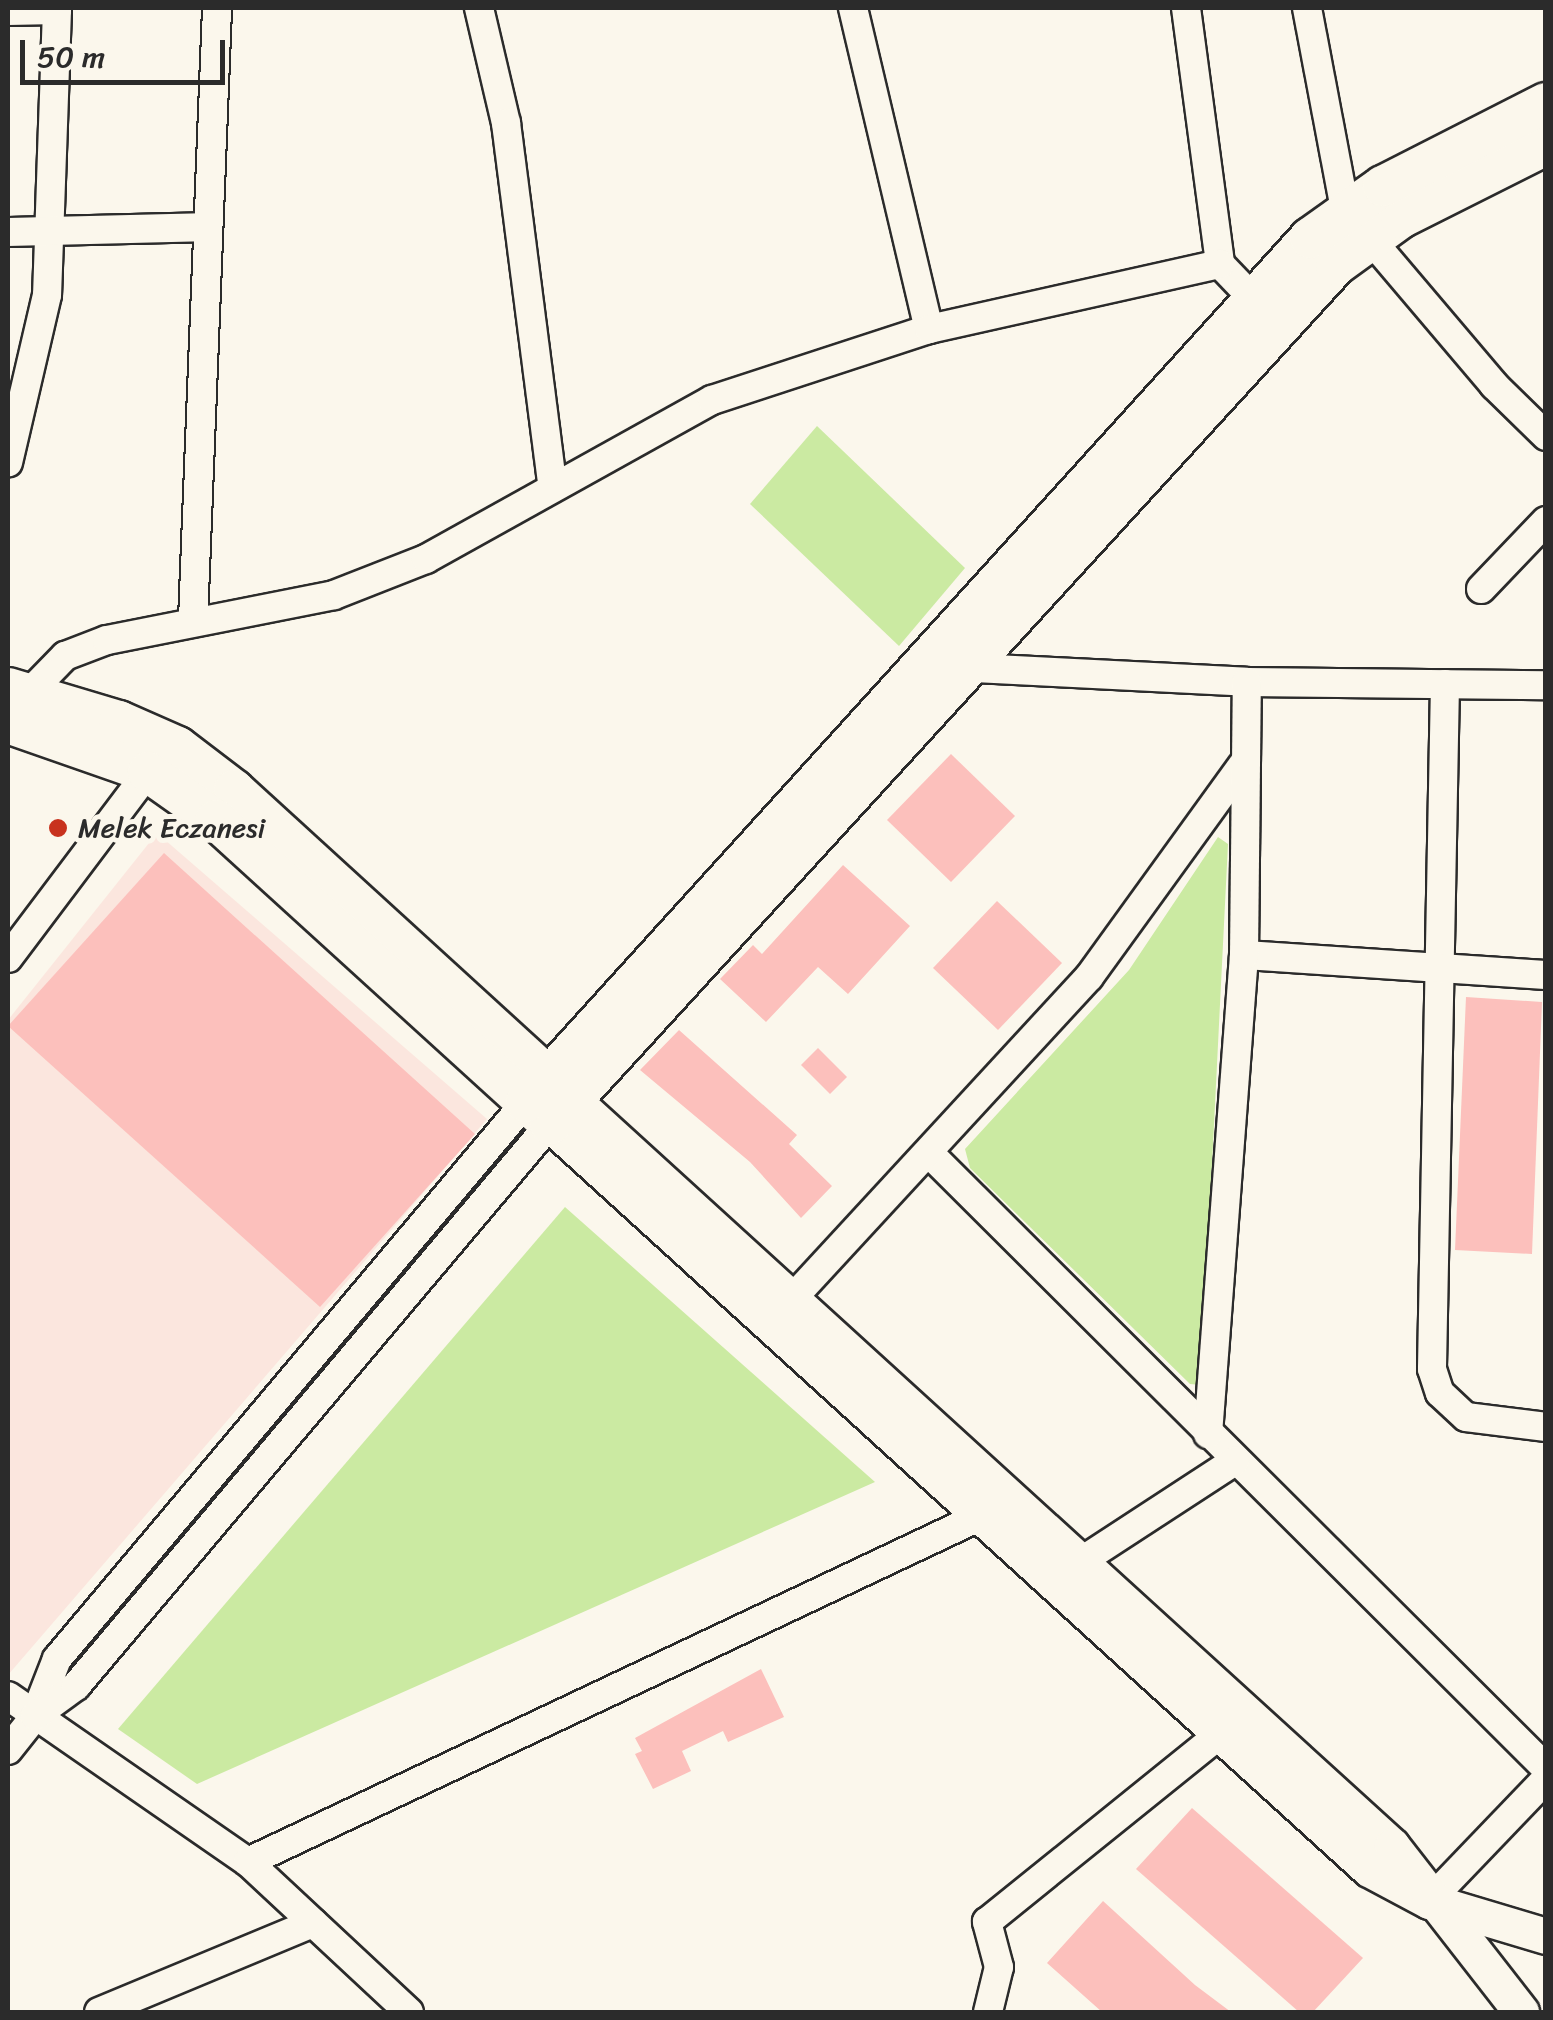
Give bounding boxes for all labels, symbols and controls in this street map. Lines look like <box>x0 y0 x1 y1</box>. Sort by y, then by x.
scale bar <box>25 20 230 82</box>
text: 50 m <box>37 30 105 84</box>
place label: Melek Eczanesi <box>78 811 267 845</box>
marker: Melek Eczanesi <box>47 817 69 839</box>

